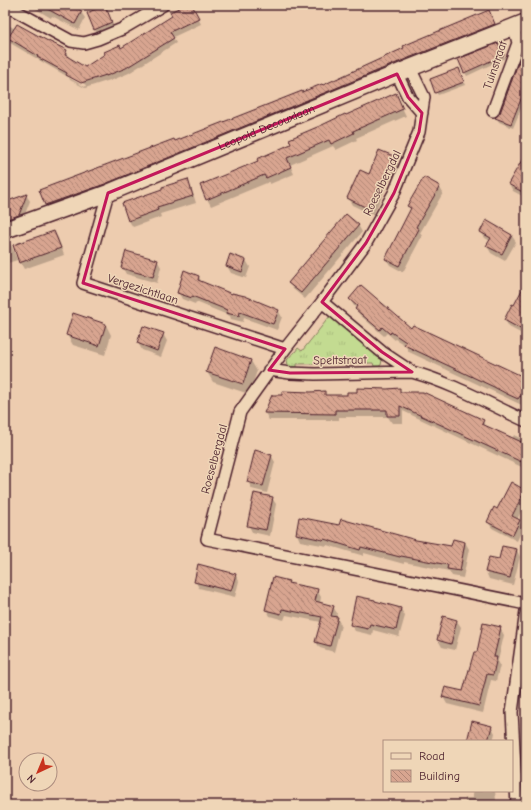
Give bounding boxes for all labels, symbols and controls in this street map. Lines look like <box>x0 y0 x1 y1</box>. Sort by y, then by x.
street label: Tuinstraat <box>480 38 510 91</box>
street label: Leopold Decouxlaan <box>216 101 317 154</box>
street label: Roeselbergdal <box>360 148 404 218</box>
street label: Vergezichtlaan <box>106 271 180 307</box>
street label: Speltstraat <box>313 353 368 367</box>
street label: Roeselbergdal <box>198 423 230 495</box>
legend <box>383 740 513 792</box>
text: Road <box>419 749 445 763</box>
north arrow <box>18 752 58 792</box>
text: Building <box>419 769 460 783</box>
text: N <box>24 772 39 786</box>

